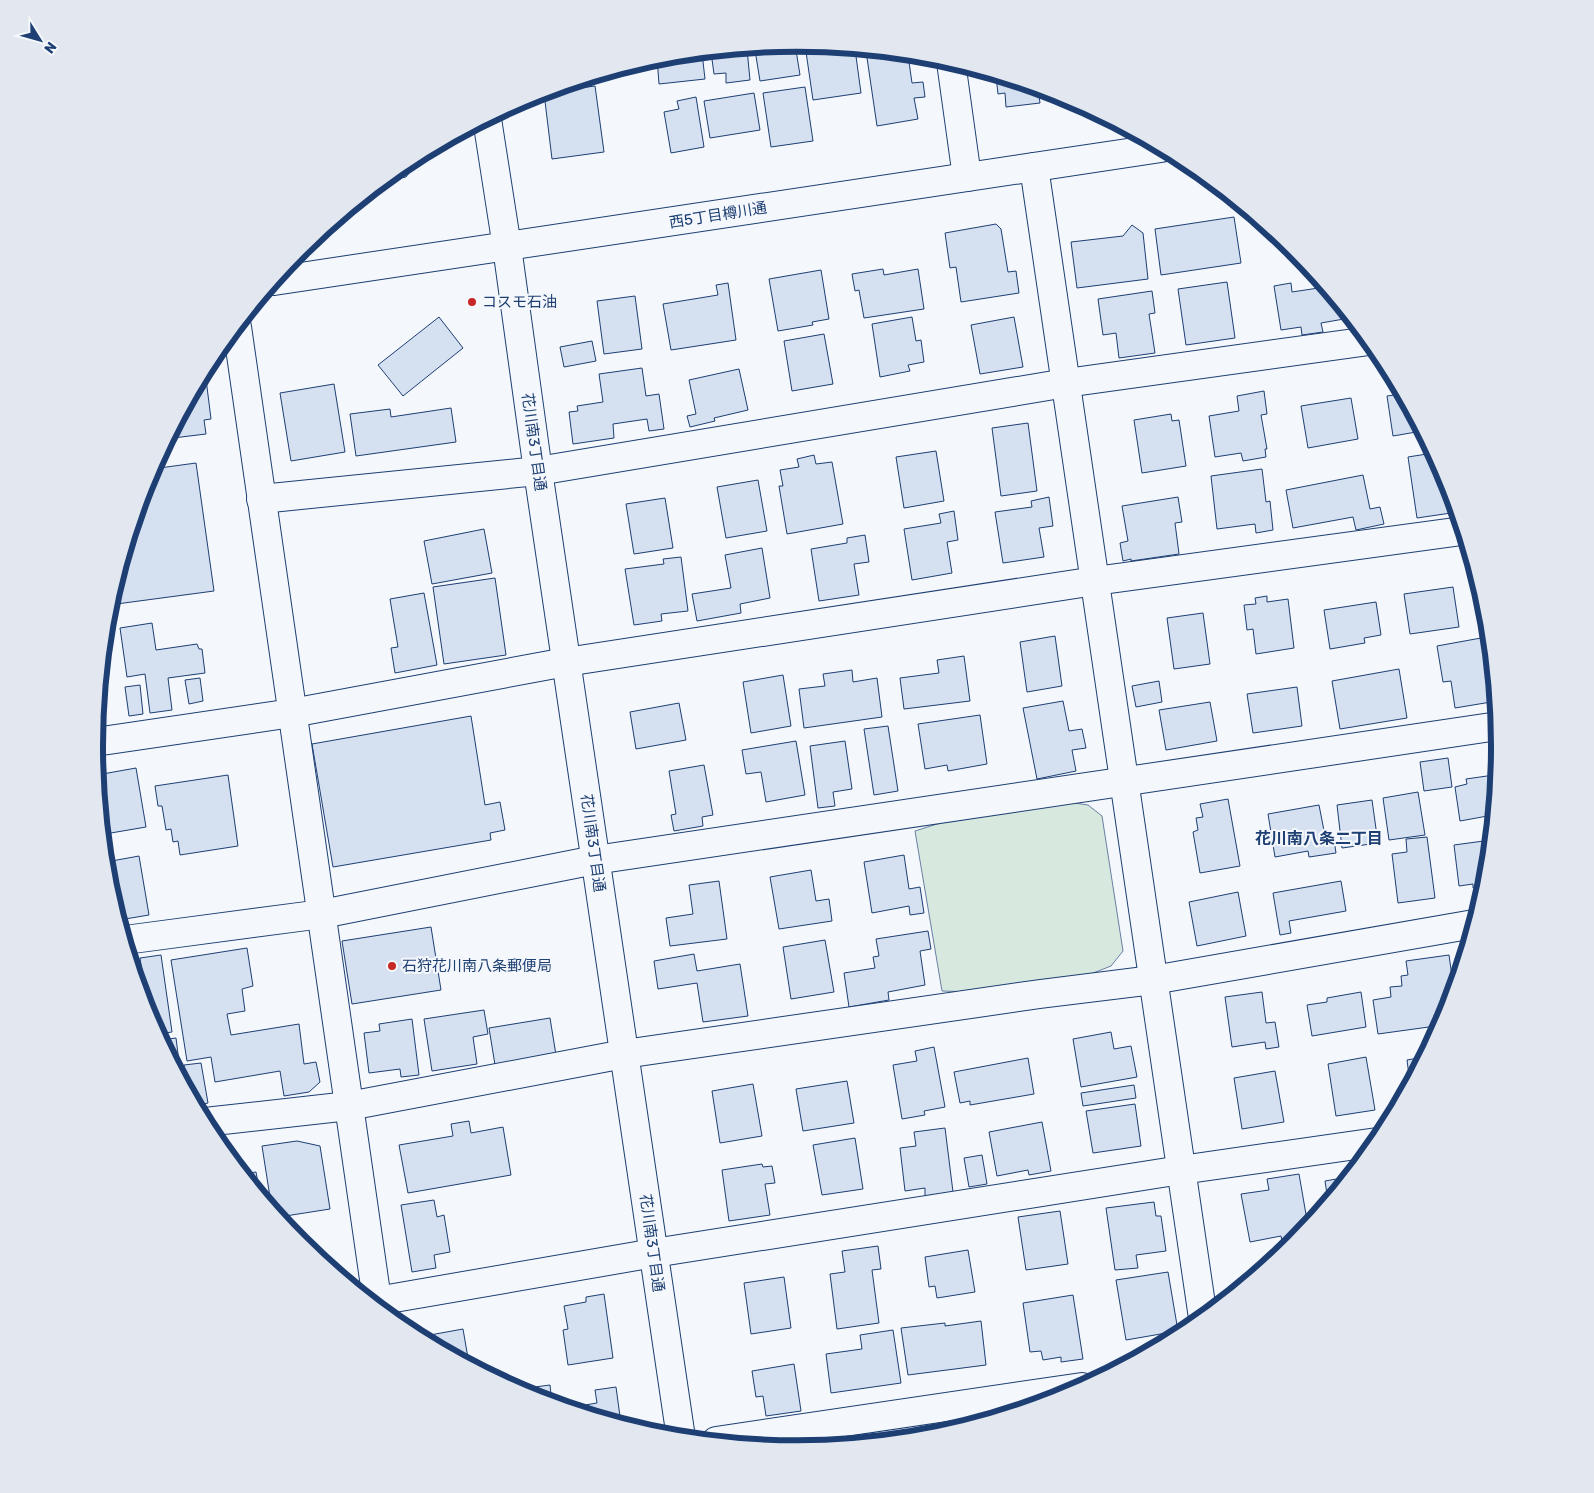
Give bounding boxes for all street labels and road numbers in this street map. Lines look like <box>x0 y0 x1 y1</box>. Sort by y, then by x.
street label: 西5丁目樽川通 <box>668 198 768 232</box>
street label: 花川南3丁目通 <box>518 392 550 492</box>
street label: 花川南3丁目通 <box>577 793 609 893</box>
street label: 花川南3丁目通 <box>636 1193 668 1293</box>

